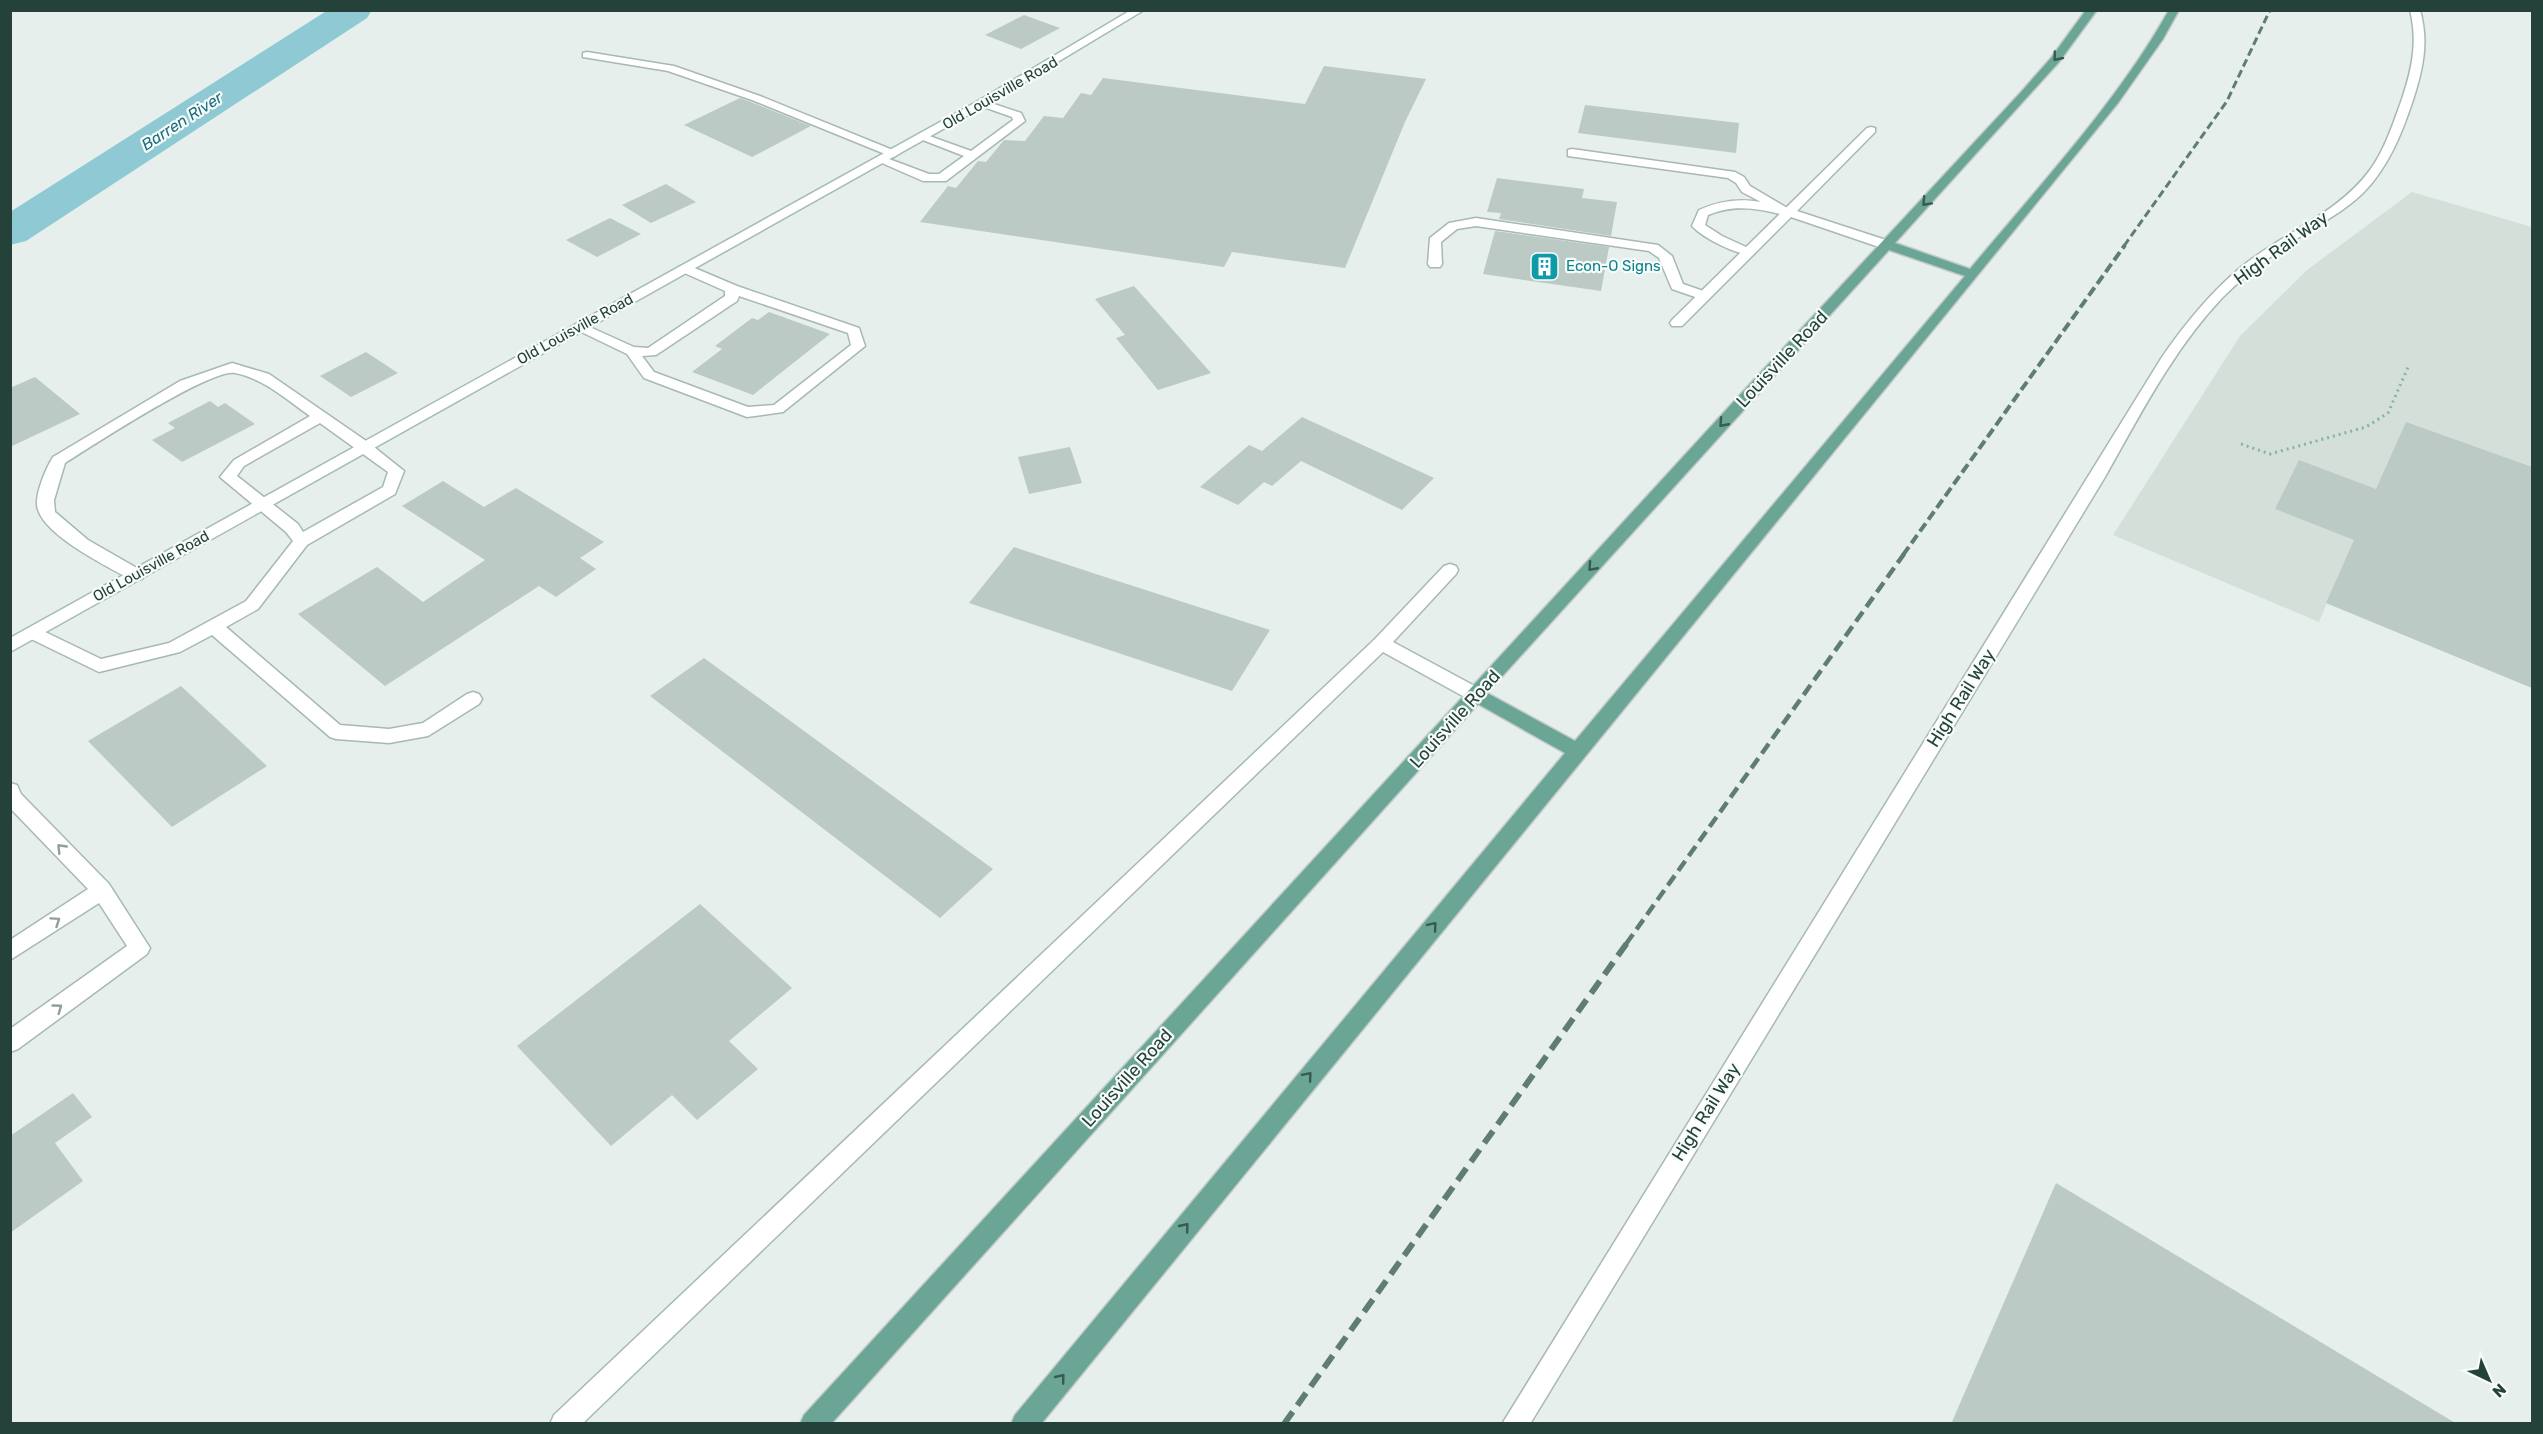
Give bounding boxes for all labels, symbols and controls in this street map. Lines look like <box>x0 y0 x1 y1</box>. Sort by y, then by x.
one-way arrow <box>2053 50 2064 61</box>
street label: Old Louisville Road <box>939 53 1061 133</box>
water label: Barren River <box>138 87 227 154</box>
one-way arrow <box>1923 195 1934 206</box>
street label: High Rail Way <box>2229 206 2333 290</box>
building icon: Econ-O Signs <box>1529 250 1561 282</box>
place label: Econ-O Signs <box>1566 257 1661 275</box>
street label: Old Louisville Road <box>514 290 636 368</box>
street label: Louisville Road <box>1731 306 1833 412</box>
one-way arrow <box>1719 416 1730 426</box>
street label: Old Louisville Road <box>90 527 212 605</box>
one-way arrow <box>1588 560 1599 571</box>
street label: High Rail Way <box>1922 645 2000 751</box>
street label: Louisville Road <box>1405 665 1505 773</box>
one-way arrow <box>57 845 68 855</box>
one-way arrow <box>50 916 60 928</box>
one-way arrow <box>1425 922 1436 933</box>
one-way arrow <box>51 1004 62 1015</box>
street label: Louisville Road <box>1077 1024 1177 1132</box>
street label: High Rail Way <box>1667 1059 1745 1165</box>
one-way arrow <box>1301 1072 1312 1083</box>
one-way arrow <box>1177 1223 1188 1234</box>
north arrow <box>2459 1350 2519 1410</box>
one-way arrow <box>1054 1374 1065 1385</box>
text: N <box>2488 1380 2510 1401</box>

